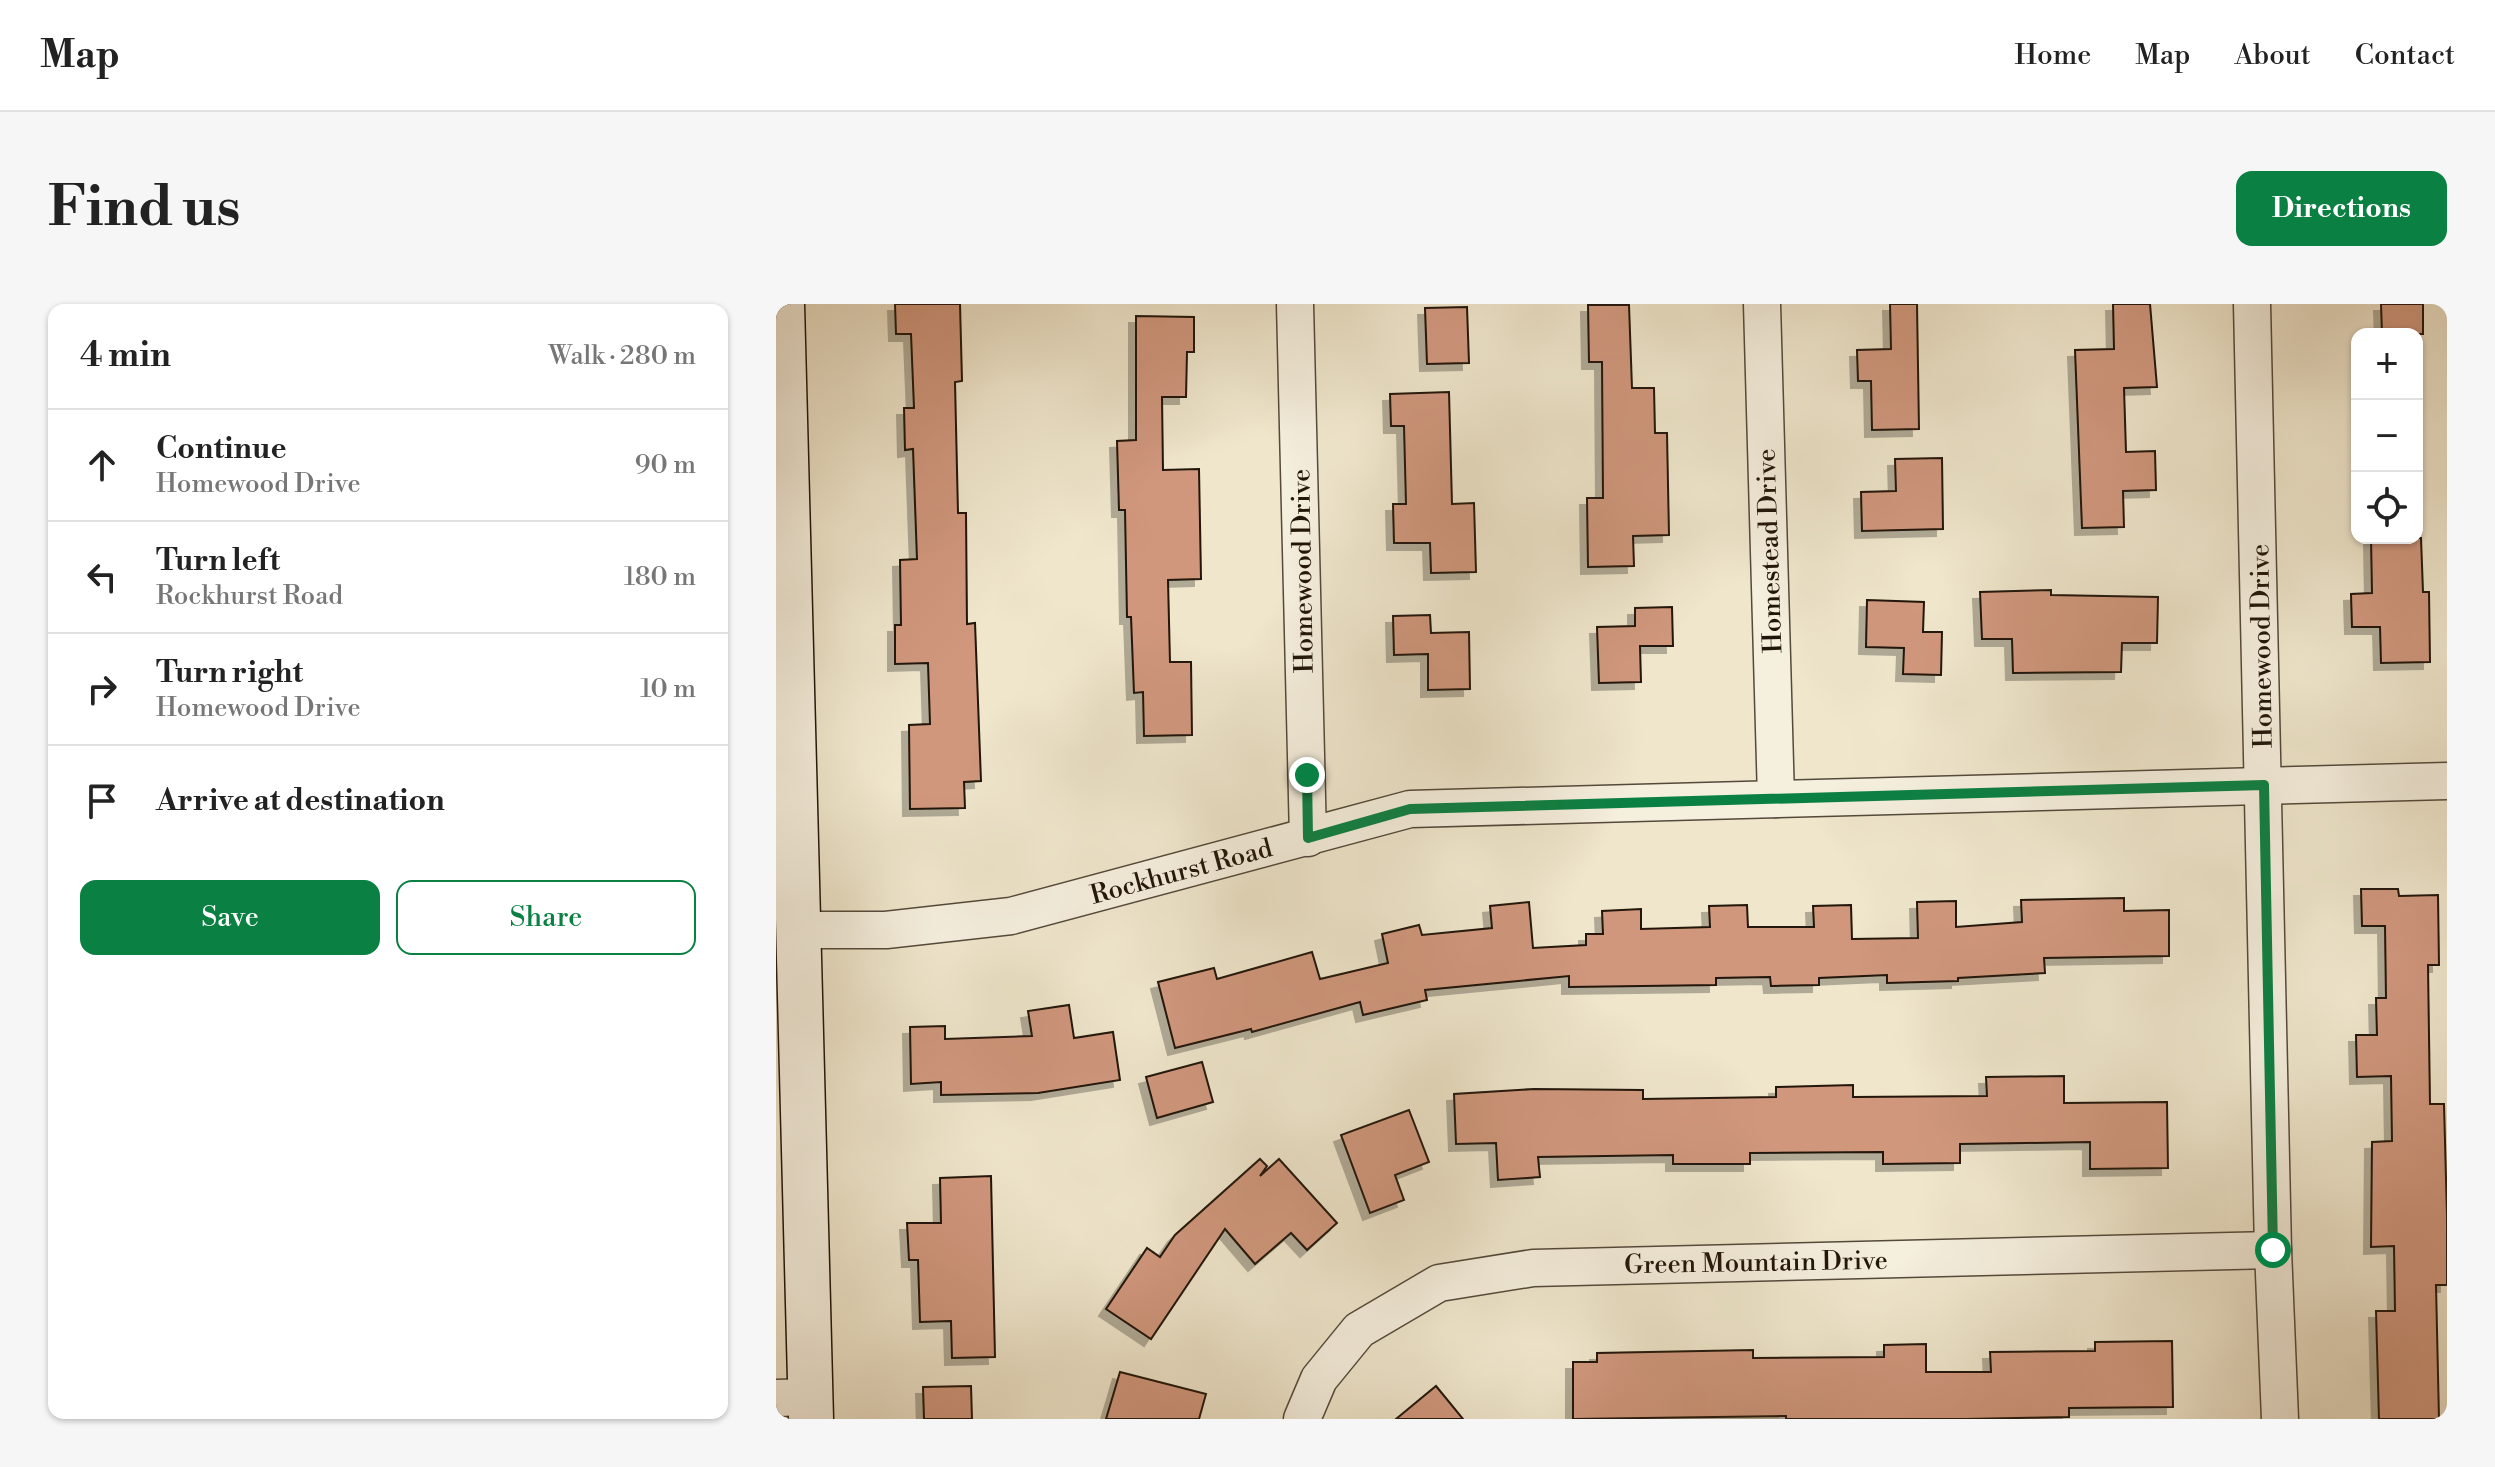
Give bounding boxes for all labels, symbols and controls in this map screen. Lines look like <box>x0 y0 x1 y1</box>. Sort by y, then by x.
text: Map <box>40 32 120 79</box>
text: Home <box>2015 38 2091 73</box>
text: Map <box>2135 38 2190 73</box>
text: About <box>2234 38 2311 73</box>
text: Contact <box>2355 38 2455 73</box>
button: Directions <box>2236 171 2447 246</box>
text: Find us <box>48 173 241 243</box>
map controls <box>2351 328 2423 544</box>
button: + <box>2351 328 2423 400</box>
text: 4 min <box>80 335 171 377</box>
text: Walk · 280 m <box>549 340 696 372</box>
button: − <box>2351 400 2423 472</box>
text: Continue <box>156 430 287 468</box>
icon: ahead <box>80 443 124 487</box>
street label: Homestead Drive <box>1750 448 1790 654</box>
text: 90 m <box>635 449 696 481</box>
text: Homewood Drive <box>156 468 361 500</box>
street label: Homewood Drive <box>1285 468 1321 674</box>
button: locate <box>2351 472 2423 544</box>
text: Turn left <box>156 542 280 580</box>
street label: Homewood Drive <box>2244 543 2280 749</box>
icon: left <box>80 555 124 599</box>
text: 180 m <box>624 561 696 593</box>
text: Rockhurst Road <box>156 580 343 612</box>
text: Turn right <box>156 654 303 692</box>
icon: right <box>80 667 124 711</box>
text: 10 m <box>640 673 696 705</box>
text: Homewood Drive <box>156 692 361 724</box>
route end <box>1289 757 1325 793</box>
icon: arrive <box>80 779 124 823</box>
text: Arrive at destination <box>156 782 445 820</box>
street label: Rockhurst Road <box>1087 832 1276 912</box>
button: Save <box>80 880 380 955</box>
button: Share <box>396 880 696 955</box>
route start <box>2255 1232 2291 1268</box>
street label: Green Mountain Drive <box>1624 1245 1888 1281</box>

